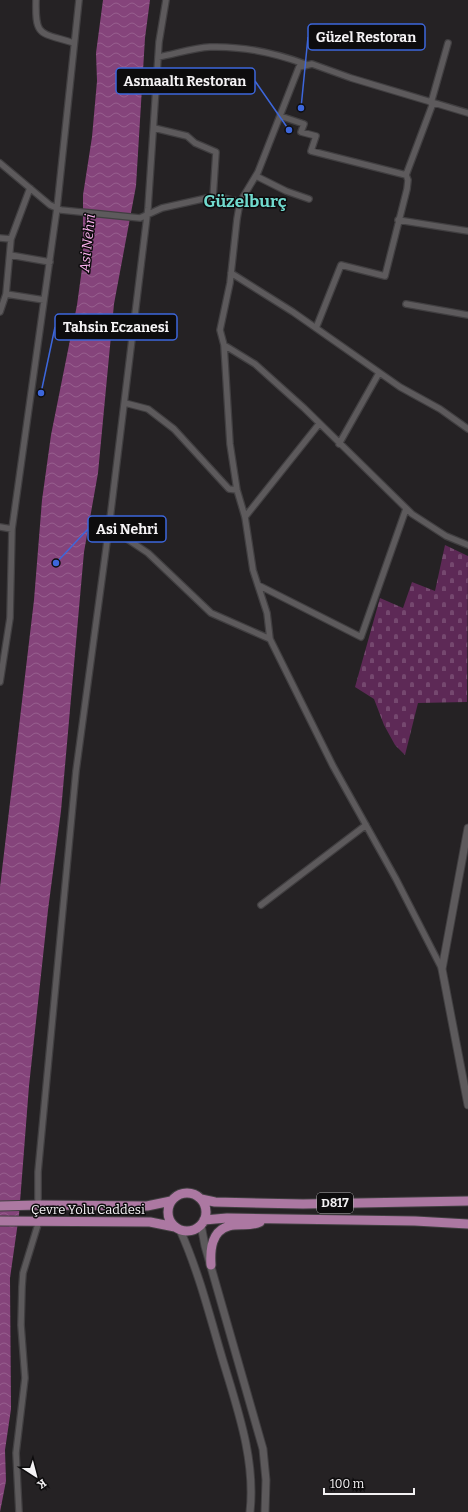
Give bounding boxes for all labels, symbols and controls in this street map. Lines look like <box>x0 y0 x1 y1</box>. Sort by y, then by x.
callout: Güzel Restoran <box>308 24 425 50</box>
text: Güzel Restoran <box>316 29 416 46</box>
callout: Asmaaltı Restoran <box>116 68 255 94</box>
text: Asmaaltı Restoran <box>124 73 246 90</box>
district label: Güzelburç <box>203 191 287 212</box>
water label: Asi Nehri <box>76 213 99 274</box>
callout: Tahsin Eczanesi <box>55 314 177 340</box>
text: Tahsin Eczanesi <box>63 319 170 336</box>
callout: Asi Nehri <box>88 516 166 542</box>
text: Asi Nehri <box>96 521 159 538</box>
road number: D817 <box>317 1193 353 1213</box>
street label: Çevre Yolu Caddesi <box>31 1202 145 1217</box>
north arrow <box>16 1456 56 1496</box>
scale bar <box>324 1470 414 1496</box>
text: K <box>34 1476 49 1491</box>
text: 100 m <box>330 1477 365 1491</box>

